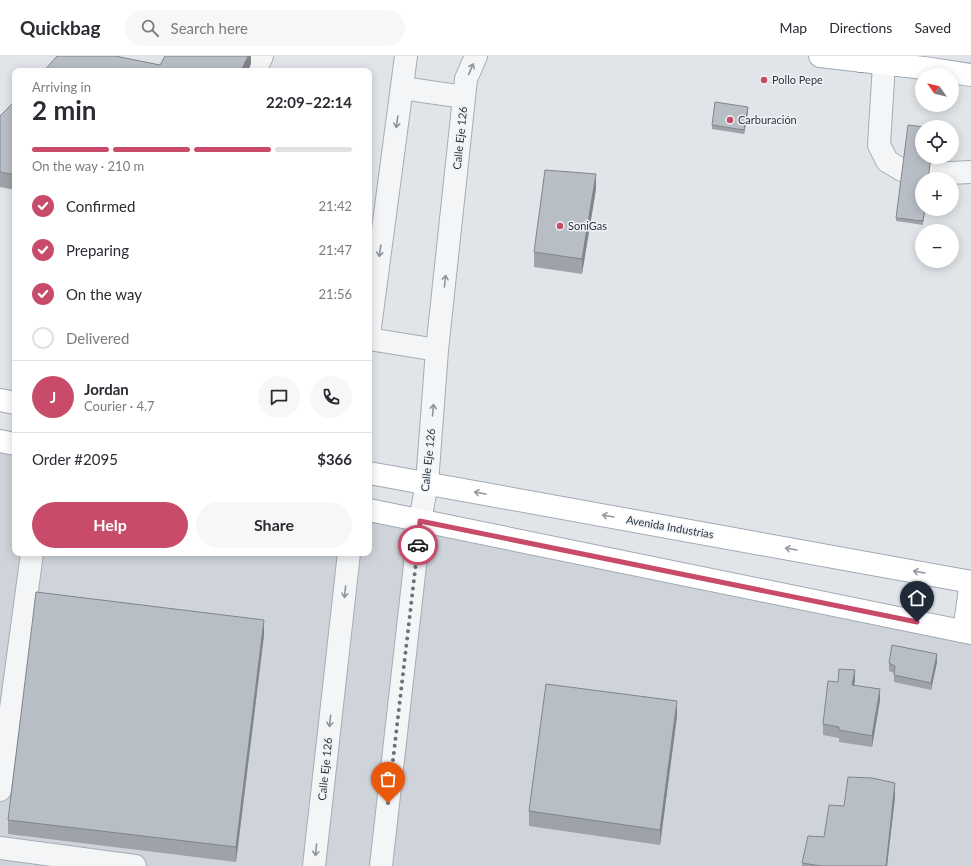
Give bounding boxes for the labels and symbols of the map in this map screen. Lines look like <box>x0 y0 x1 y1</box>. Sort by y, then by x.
one-way arrow <box>468 63 475 75</box>
north arrow <box>915 68 959 112</box>
place label: Pollo Pepe <box>772 73 823 86</box>
marker: Pollo Pepe <box>759 75 769 85</box>
street label: Calle Eje 126 <box>450 106 469 170</box>
place label: Carburación <box>738 113 797 126</box>
one-way arrow <box>393 115 401 128</box>
marker: Carburación <box>725 115 735 125</box>
place label: SoniGas <box>568 219 607 232</box>
marker: SoniGas <box>555 221 565 231</box>
one-way arrow <box>376 244 384 257</box>
one-way arrow <box>441 275 449 288</box>
one-way arrow <box>429 404 436 417</box>
street label: Calle Eje 126 <box>418 428 437 492</box>
one-way arrow <box>474 489 487 497</box>
one-way arrow <box>602 512 615 520</box>
street label: Avenida Industrias <box>625 512 715 541</box>
courier <box>398 525 438 565</box>
one-way arrow <box>785 545 798 553</box>
one-way arrow <box>913 568 926 576</box>
pin <box>900 581 934 622</box>
one-way arrow <box>341 585 349 598</box>
one-way arrow <box>327 714 334 727</box>
street label: Calle Eje 126 <box>315 737 334 801</box>
pin <box>371 762 405 803</box>
one-way arrow <box>312 843 320 856</box>

